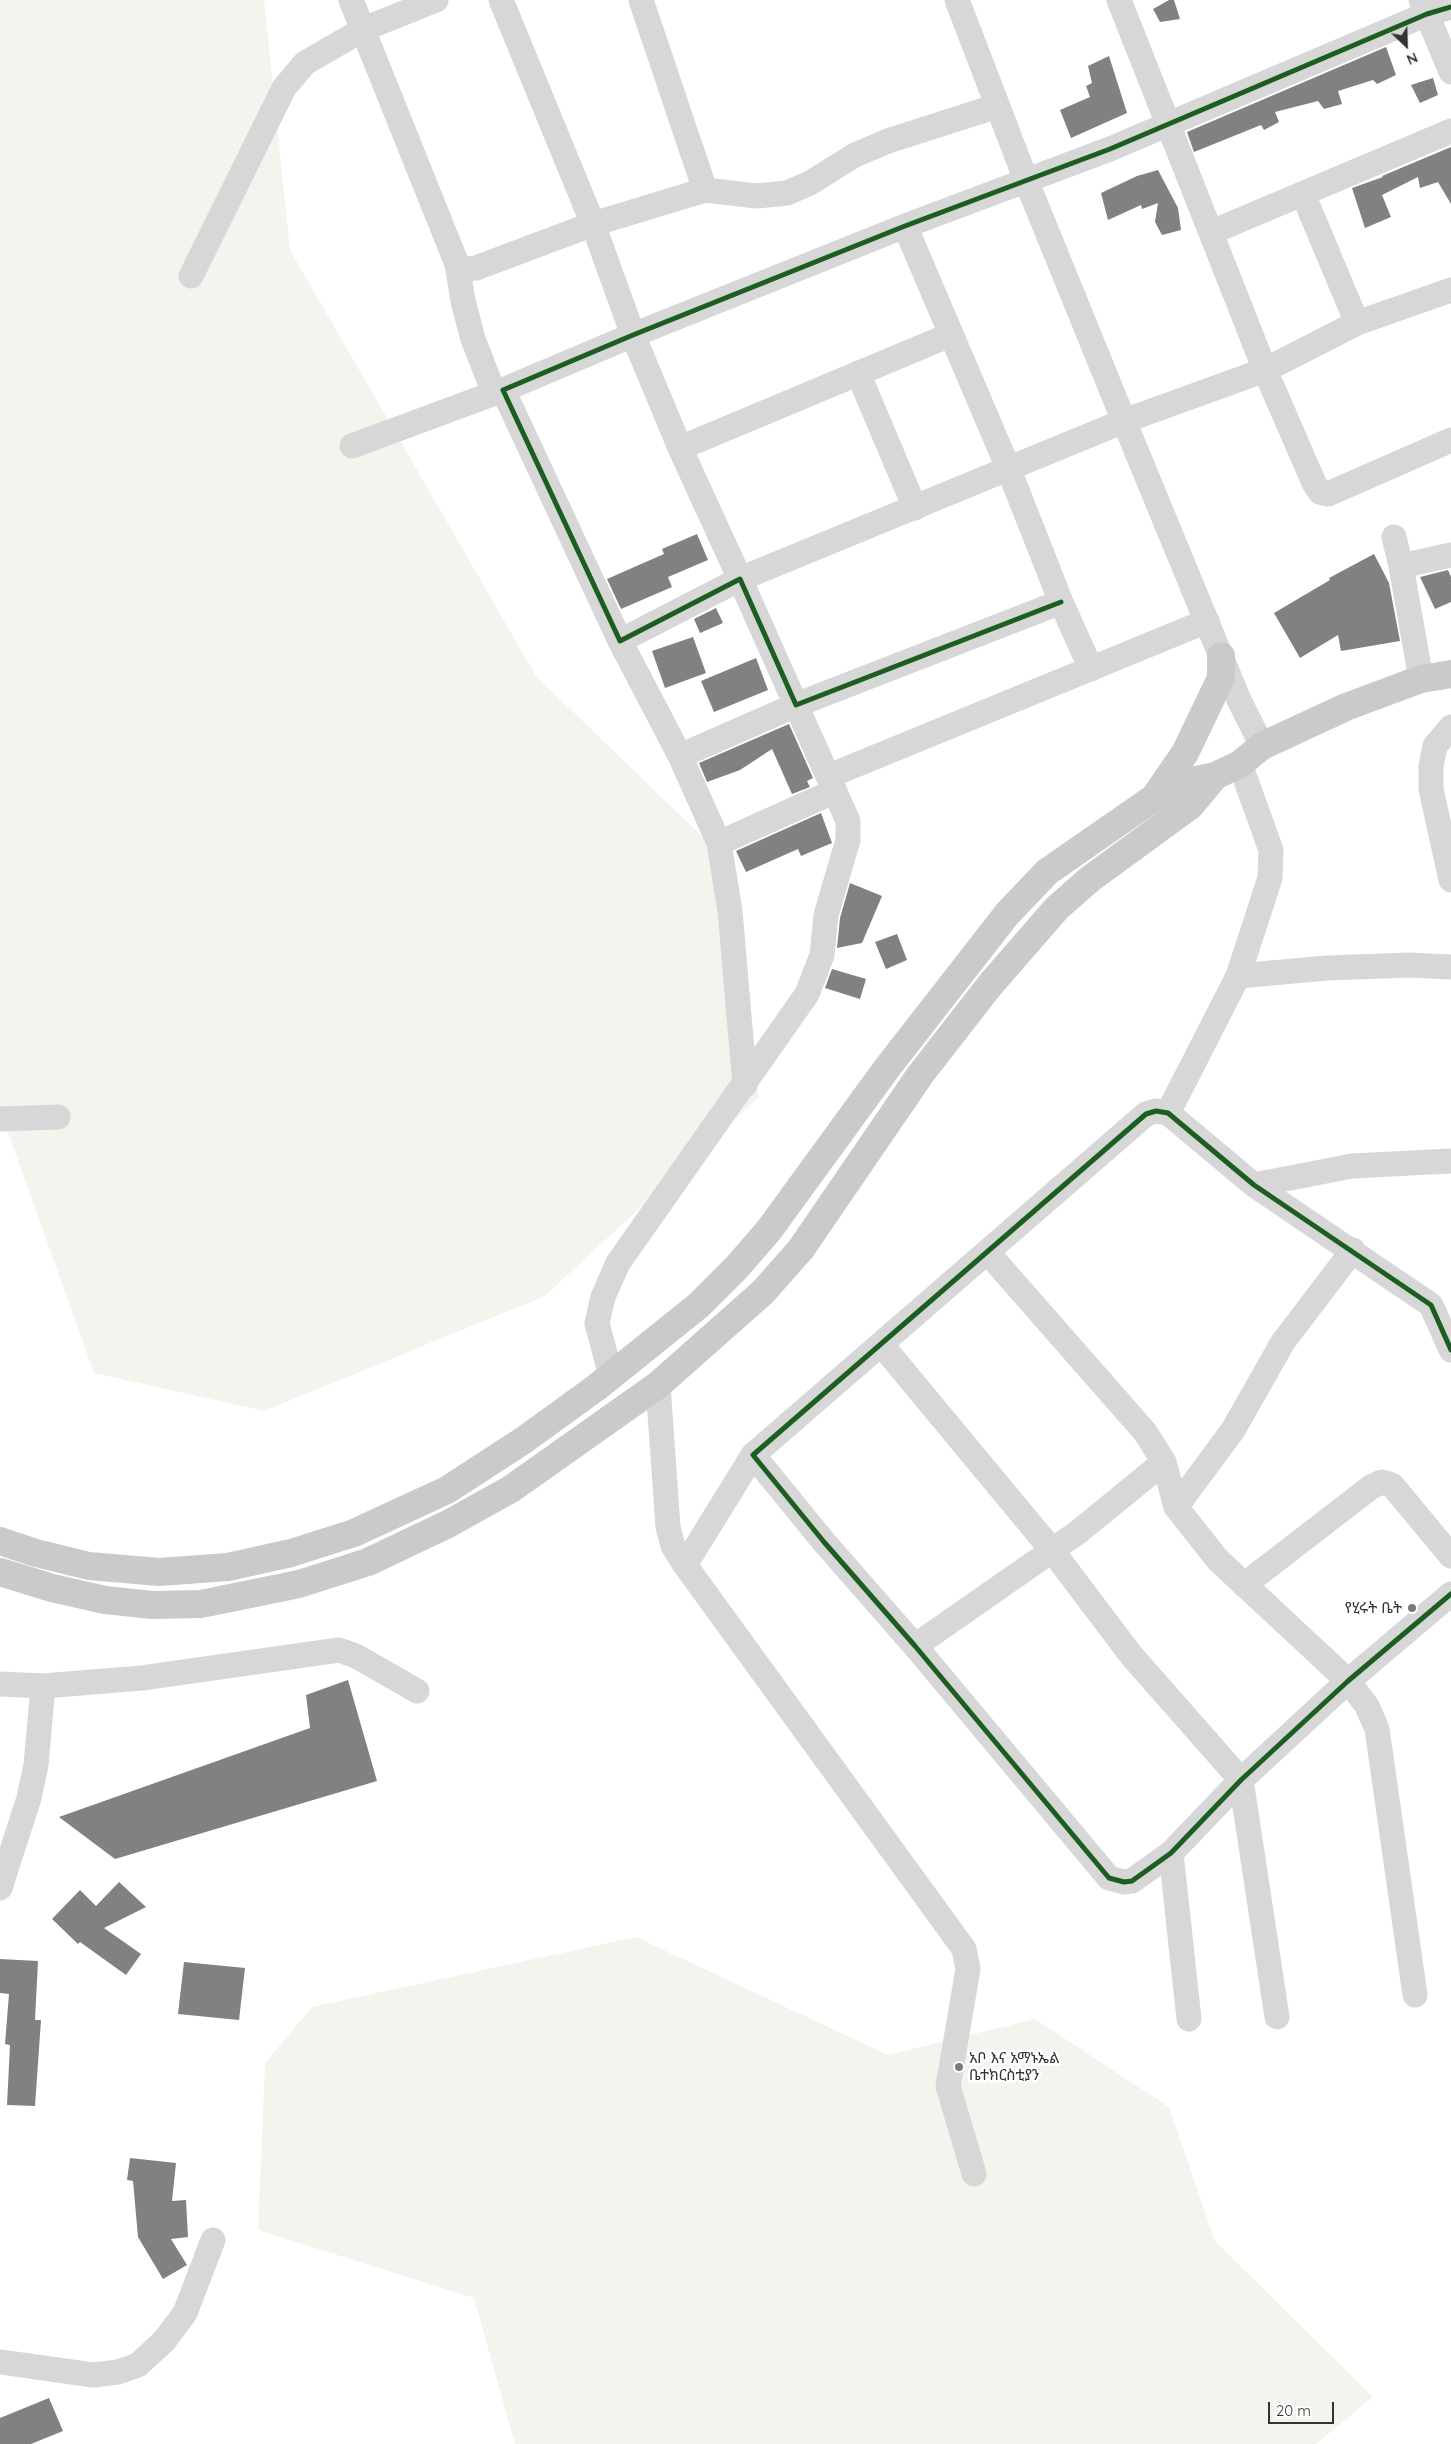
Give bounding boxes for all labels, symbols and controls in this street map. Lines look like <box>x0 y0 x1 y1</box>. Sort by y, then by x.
north arrow <box>1381 20 1431 70</box>
text: N <box>1404 48 1420 69</box>
place label: የሂሩት ቤት <box>1345 1599 1402 1617</box>
marker: የሂሩት ቤት <box>1406 1602 1418 1614</box>
place label: አቦ እና አማኑኤል ቤተክርስቲያን <box>969 2049 1060 2084</box>
marker: አቦ እና አማኑኤል ቤተክርስቲያን <box>953 2061 965 2073</box>
scale bar <box>1271 2392 1337 2424</box>
text: 20 m <box>1276 2401 1311 2420</box>

